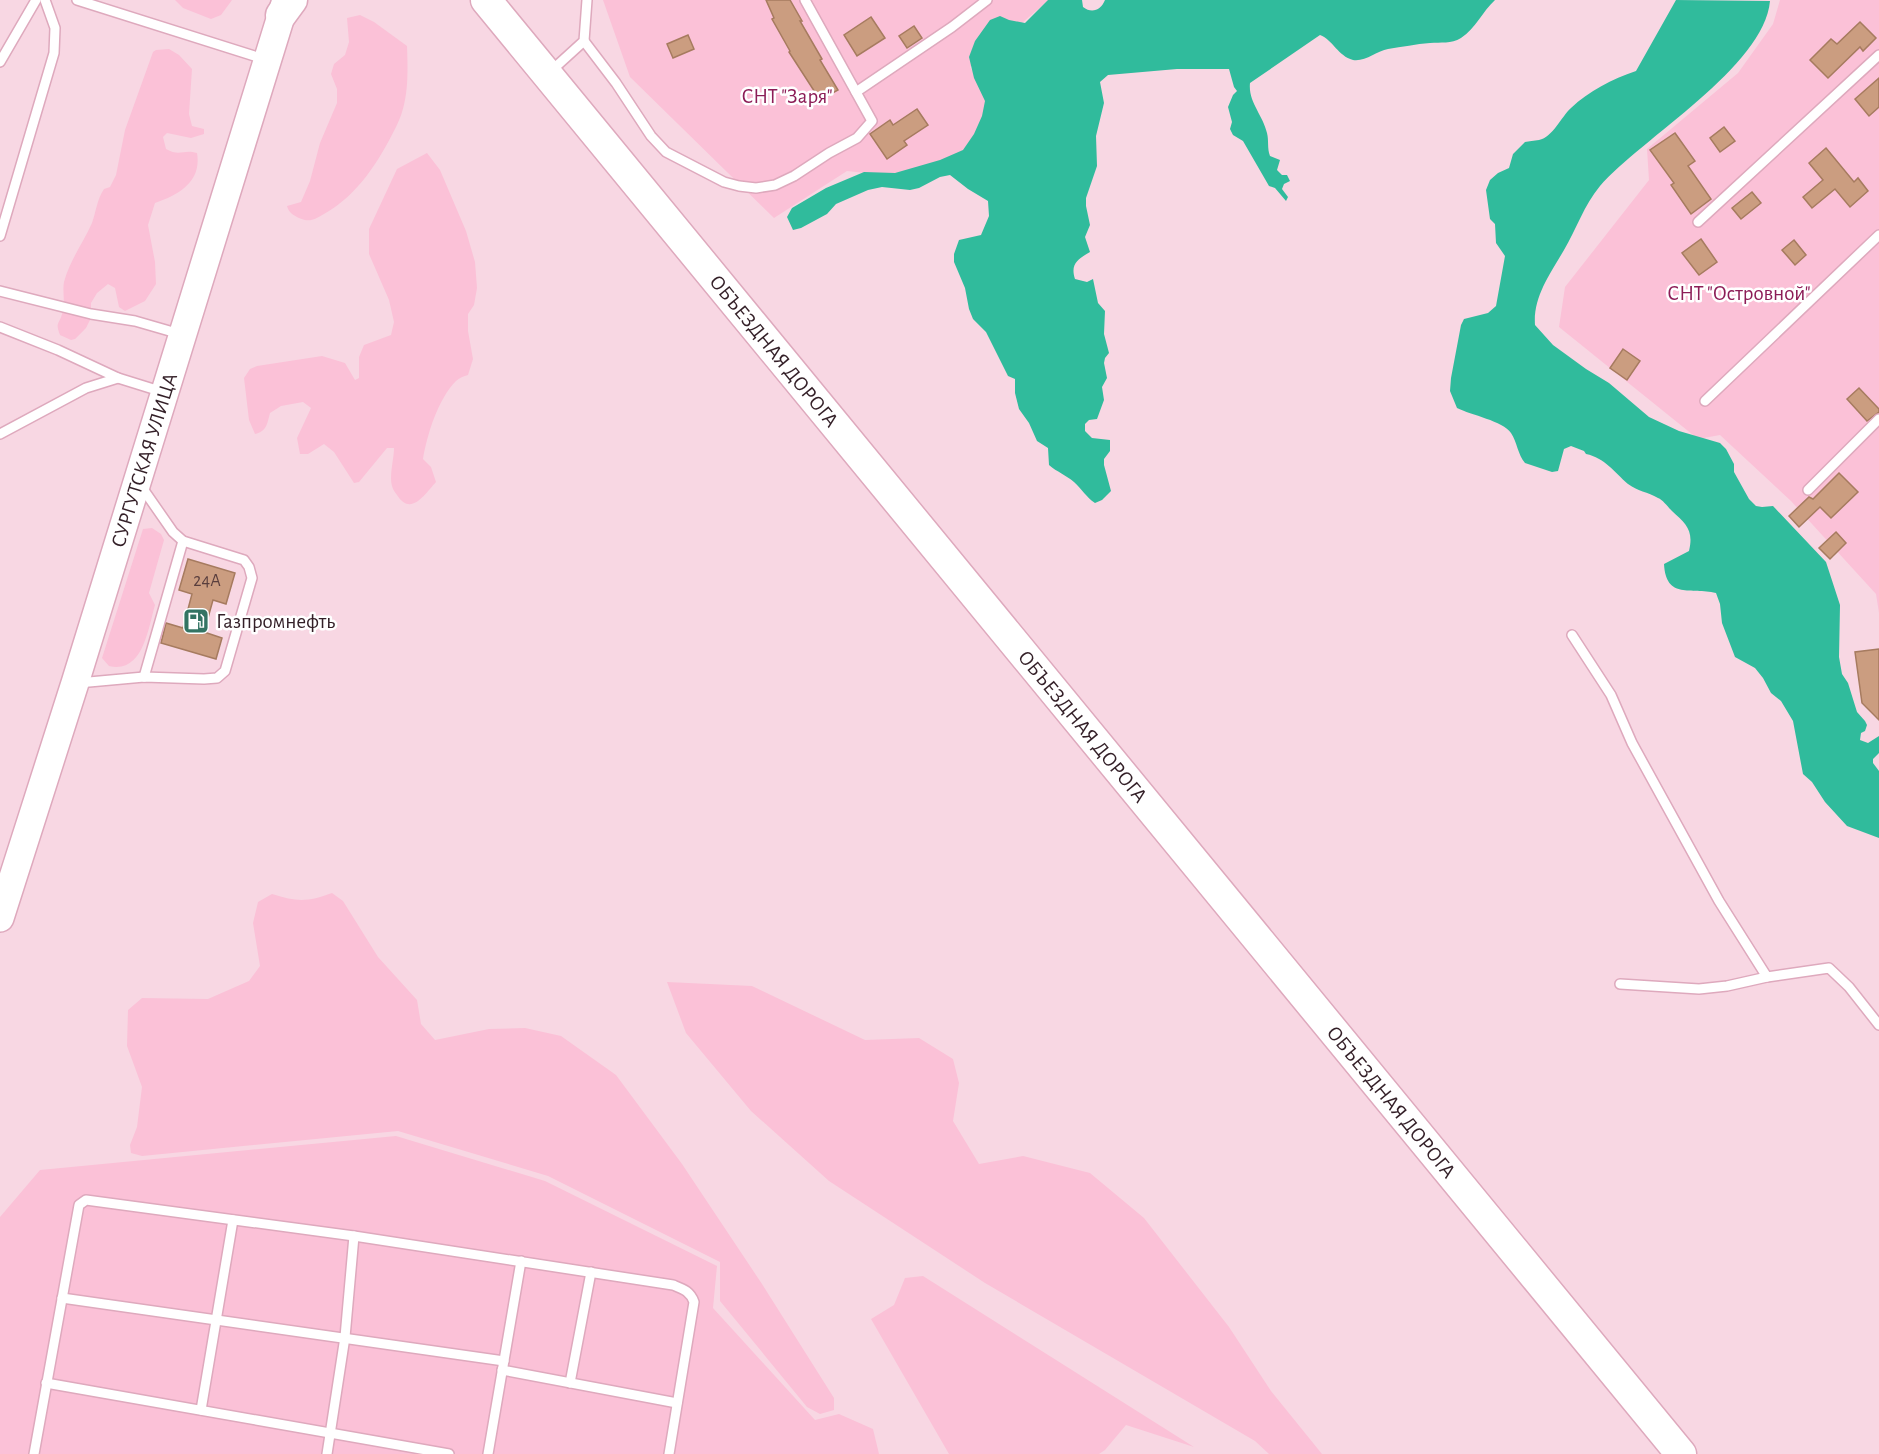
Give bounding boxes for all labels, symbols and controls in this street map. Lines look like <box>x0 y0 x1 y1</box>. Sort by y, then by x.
park label: СНТ "Заря" <box>741 86 833 107</box>
street label: ОБЪЕЗДНАЯ ДОРОГА <box>706 271 843 431</box>
park label: СНТ "Островной" <box>1667 283 1811 304</box>
street label: СУРГУТСКАЯ УЛИЦА <box>107 370 181 550</box>
house number: 24А <box>193 572 221 590</box>
fuel station icon: Газпромнефть <box>181 606 211 636</box>
place label: Газпромнефть <box>216 611 335 632</box>
street label: ОБЪЕЗДНАЯ ДОРОГА <box>1014 646 1151 806</box>
street label: ОБЪЕЗДНАЯ ДОРОГА <box>1323 1022 1460 1182</box>

